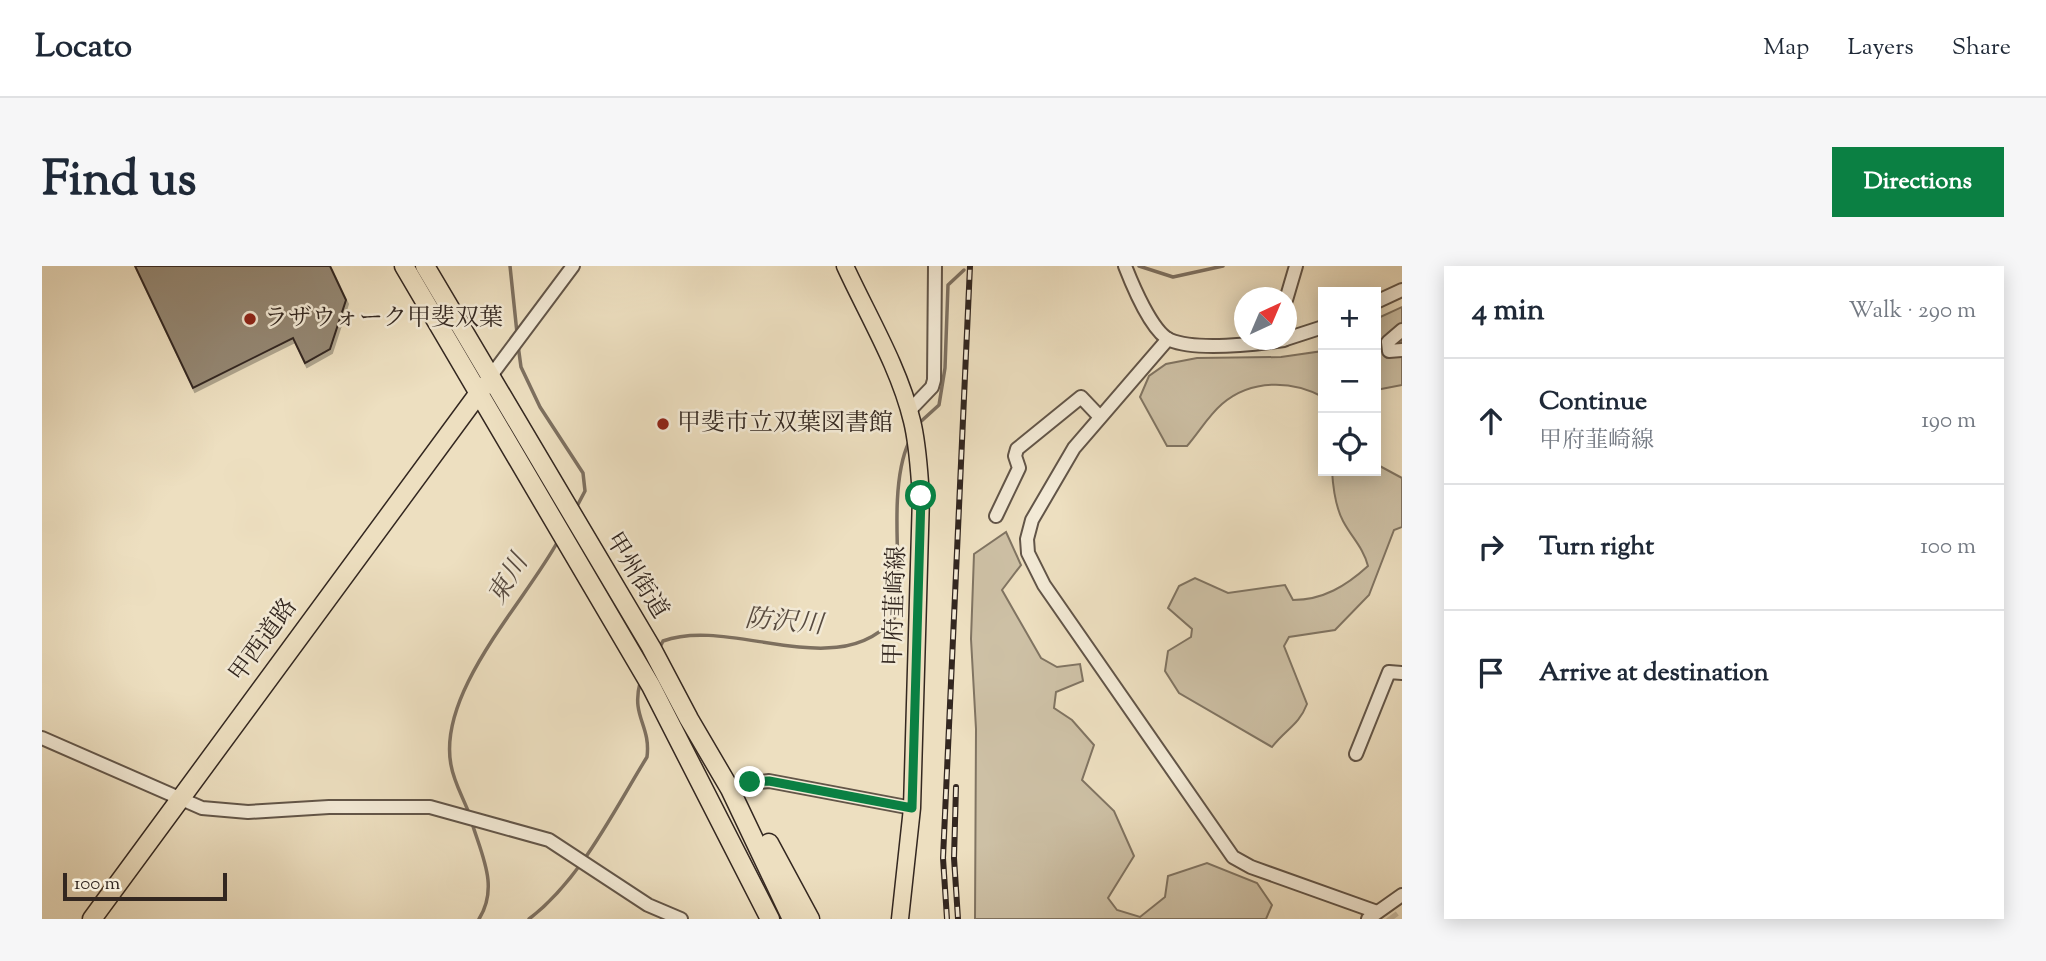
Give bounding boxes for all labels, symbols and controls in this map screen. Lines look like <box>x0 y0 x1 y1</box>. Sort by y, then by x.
text: Locato <box>35 24 132 72</box>
text: Map <box>1763 31 1809 65</box>
text: Layers <box>1847 31 1914 65</box>
text: Share <box>1952 31 2011 65</box>
text: Find us <box>42 147 196 217</box>
button: Directions <box>1832 147 2004 217</box>
north arrow <box>1234 287 1297 350</box>
map controls <box>1318 287 1381 476</box>
button: + <box>1318 287 1381 350</box>
text: 4 min <box>1472 290 1545 333</box>
text: Walk · 290 m <box>1848 295 1976 328</box>
place label: ラザウォーク甲斐双葉 <box>264 302 503 336</box>
marker: ラザウォーク甲斐双葉 <box>242 311 258 327</box>
button: − <box>1318 350 1381 413</box>
text: Continue <box>1539 384 1647 421</box>
icon: ahead <box>1472 402 1510 440</box>
text: 190 m <box>1921 405 1976 438</box>
place label: 甲斐市立双葉図書館 <box>677 407 893 441</box>
button: locate <box>1318 413 1381 476</box>
marker: 甲斐市立双葉図書館 <box>655 416 671 432</box>
text: 甲府韮崎線 <box>1539 425 1654 458</box>
route start <box>905 480 936 511</box>
street label: 甲州街道 <box>596 526 676 626</box>
icon: right <box>1472 528 1510 566</box>
text: Turn right <box>1539 529 1654 566</box>
text: 100 m <box>1920 531 1976 564</box>
street label: 甲府韮崎線 <box>877 545 915 667</box>
water label: 東川 <box>480 546 540 612</box>
street label: 甲西道路 <box>222 592 306 690</box>
water label: 防沢川 <box>744 601 827 645</box>
icon: arrive <box>1472 654 1510 692</box>
text: Arrive at destination <box>1539 655 1769 692</box>
route end <box>734 766 765 797</box>
scale bar <box>63 870 228 902</box>
text: 100 m <box>74 871 120 898</box>

